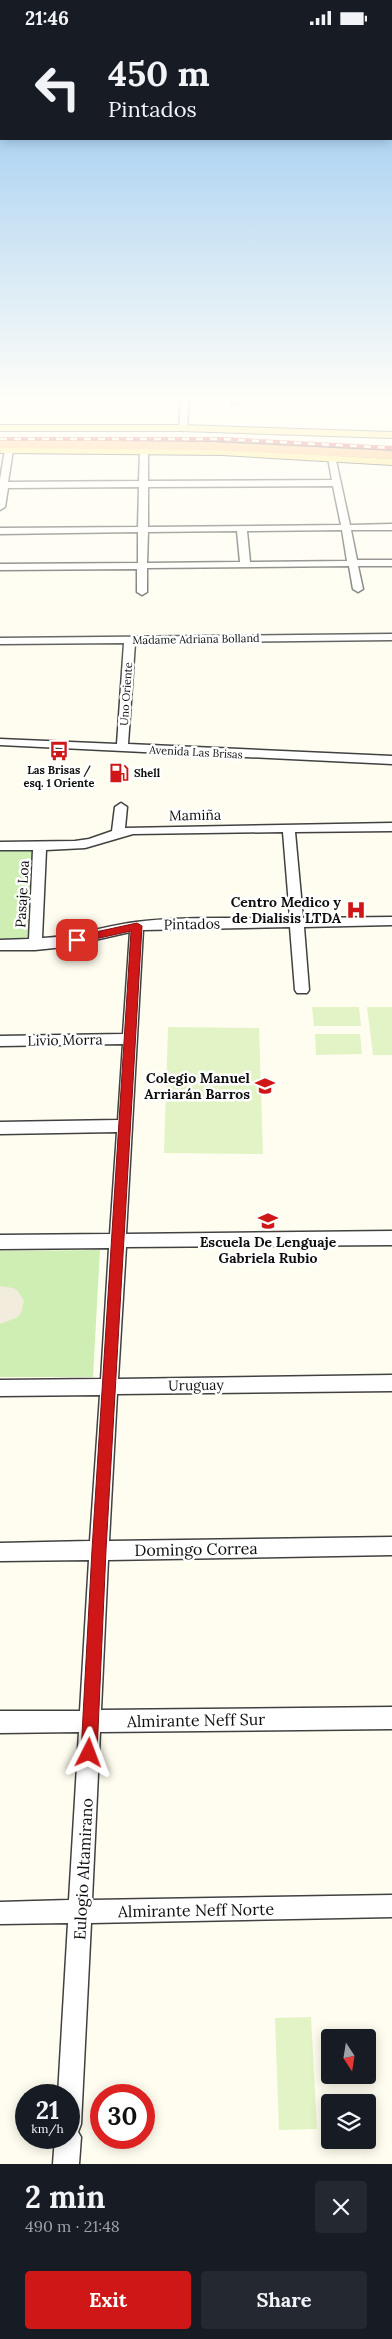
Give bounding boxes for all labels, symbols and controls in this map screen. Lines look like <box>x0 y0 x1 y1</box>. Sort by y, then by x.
text: 21:46 <box>25 6 69 30</box>
text: 450 m <box>108 51 210 96</box>
icon: left <box>25 55 90 120</box>
text: Pintados <box>108 95 197 123</box>
street label: Madame Adriana Bolland <box>132 631 260 647</box>
street label: Uno Oriente <box>117 662 135 726</box>
bus stop icon: Las Brisas / esq. 1 Oriente <box>48 740 70 762</box>
street label: Avenida Las Brisas <box>148 743 243 761</box>
fuel station icon: Shell <box>108 762 130 784</box>
place label: Las Brisas / esq. 1 Oriente <box>23 763 95 790</box>
place label: Shell <box>134 766 161 780</box>
street label: Mamiña <box>169 806 221 824</box>
street label: Pasaje Loa <box>11 860 33 928</box>
place label: Centro Medico y de Dialisis LTDA <box>231 893 342 927</box>
hospital icon: Centro Medico y de Dialisis LTDA <box>345 899 367 921</box>
street label: Pintados <box>164 915 220 933</box>
pin <box>56 919 98 961</box>
icon: arrive <box>63 926 91 954</box>
street label: Livio Morra <box>27 1030 103 1050</box>
place label: Colegio Manuel Arriarán Barros <box>144 1069 251 1103</box>
school or university icon: Colegio Manuel Arriarán Barros <box>254 1075 276 1097</box>
school or university icon: Escuela De Lenguaje Gabriela Rubio <box>257 1210 279 1232</box>
place label: Escuela De Lenguaje Gabriela Rubio <box>200 1233 337 1267</box>
street label: Uruguay <box>168 1376 225 1394</box>
street label: Domingo Correa <box>134 1538 258 1560</box>
street label: Almirante Neff Sur <box>126 1709 265 1731</box>
position arrow <box>62 1726 114 1778</box>
street label: Eulogio Altamirano <box>69 1798 97 1940</box>
street label: Almirante Neff Norte <box>117 1899 275 1921</box>
north arrow <box>321 2029 376 2084</box>
map controls <box>321 2029 376 2149</box>
speed limit sign: 30 <box>90 2084 155 2149</box>
text: 21 <box>36 2094 59 2126</box>
button: layers <box>321 2094 376 2149</box>
text: km/h <box>31 2121 64 2136</box>
text: 2 min <box>25 2178 105 2216</box>
button: close <box>315 2181 367 2233</box>
text: 490 m · 21:48 <box>25 2216 120 2236</box>
button: Exit <box>25 2271 191 2329</box>
button: Share <box>201 2271 367 2329</box>

